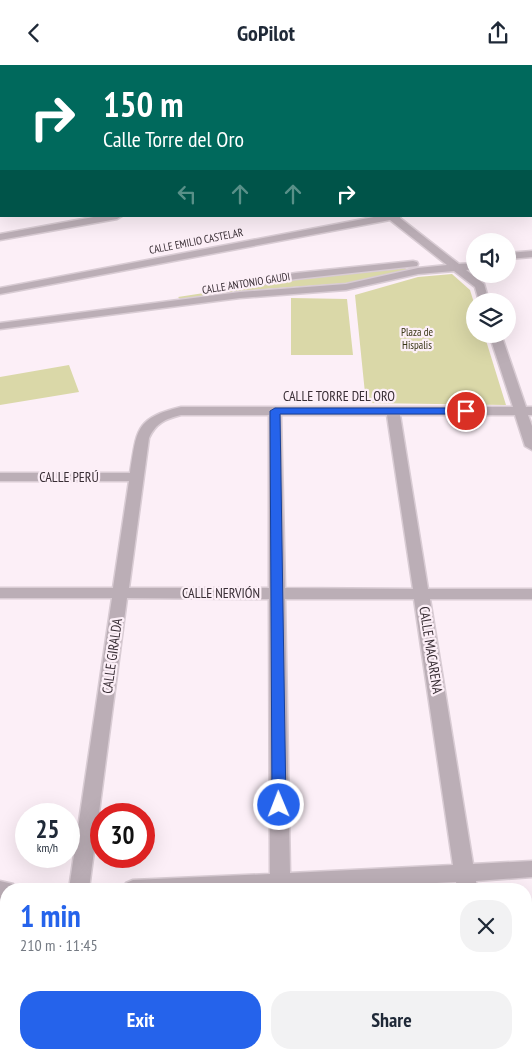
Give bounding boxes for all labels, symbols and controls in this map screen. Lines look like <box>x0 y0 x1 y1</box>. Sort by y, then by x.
icon: back <box>20 19 48 47</box>
text: GoPilot <box>237 19 295 47</box>
icon: share <box>484 19 512 47</box>
text: 150 m <box>103 81 184 127</box>
icon: right <box>20 85 85 150</box>
text: Calle Torre del Oro <box>103 125 244 153</box>
icon: left <box>173 180 201 208</box>
icon: ahead <box>226 180 254 208</box>
icon: ahead <box>279 180 307 208</box>
icon: right <box>332 180 360 208</box>
street label: CALLE EMILIO CASTELAR <box>148 225 244 257</box>
map controls <box>466 233 516 343</box>
button: sound <box>466 233 516 283</box>
street label: CALLE ANTONIO GAUDI <box>201 269 291 297</box>
button: layers <box>466 293 516 343</box>
park label: Plaza de Hispalis <box>401 325 433 352</box>
street label: CALLE TORRE DEL ORO <box>283 387 395 405</box>
pin <box>445 390 487 432</box>
icon: arrive <box>452 397 480 425</box>
street label: CALLE PERÚ <box>39 468 99 486</box>
street label: CALLE NERVIÓN <box>182 584 260 602</box>
street label: CALLE MACARENA <box>415 605 447 695</box>
street label: CALLE GIRALDA <box>98 617 126 695</box>
position arrow <box>252 778 304 830</box>
speed limit sign: 30 <box>90 803 155 868</box>
text: 25 <box>36 813 59 845</box>
text: km/h <box>37 840 58 855</box>
text: 1 min <box>20 896 81 935</box>
button: close <box>460 900 512 952</box>
text: 210 m · 11:45 <box>20 935 98 955</box>
button: Exit <box>20 991 261 1049</box>
button: Share <box>271 991 512 1049</box>

